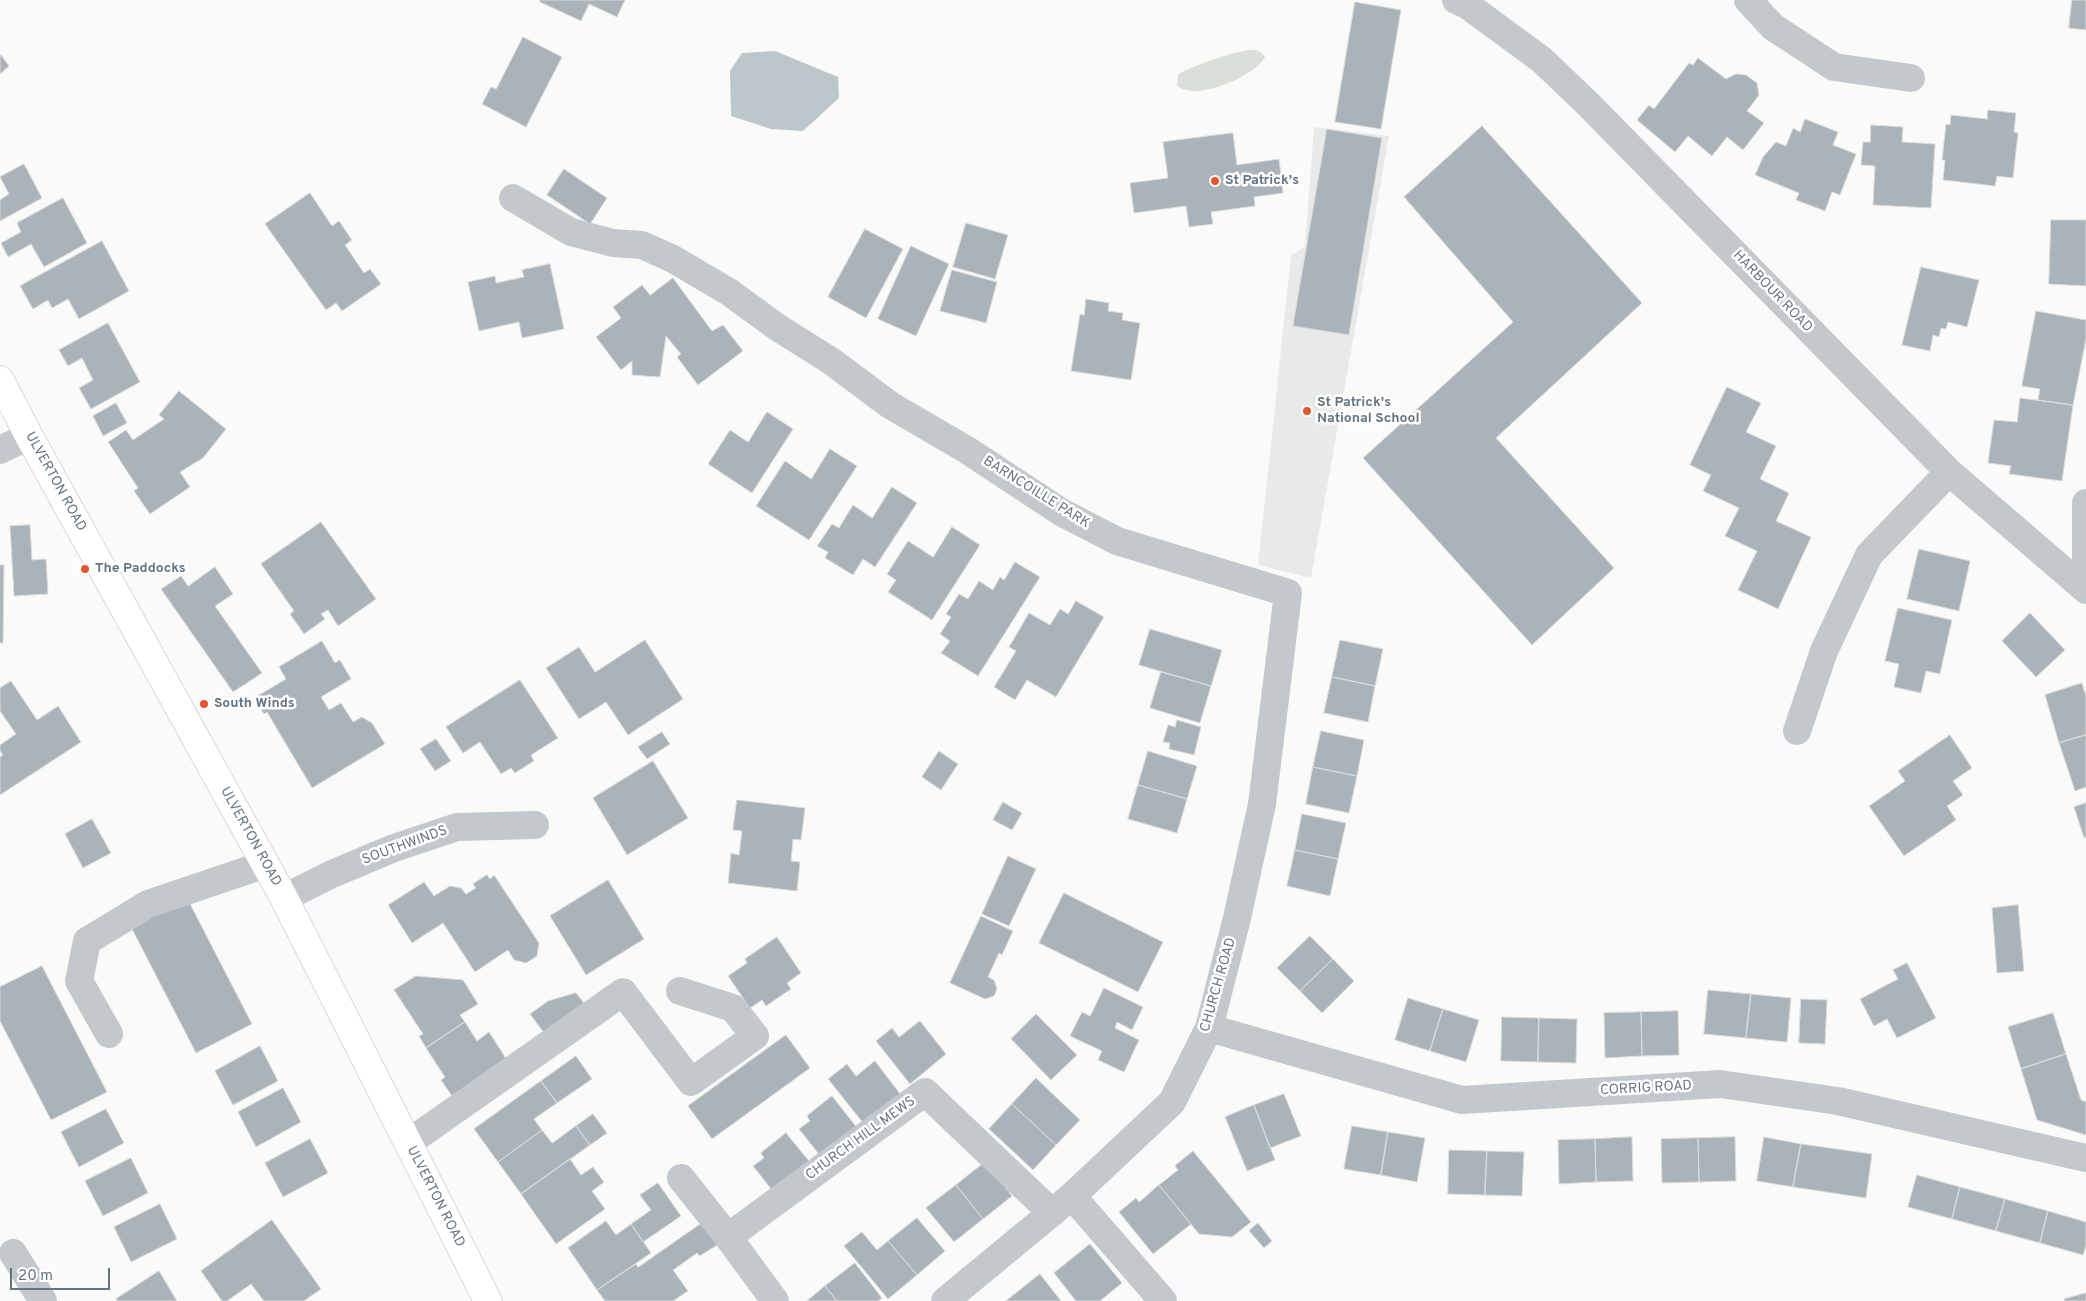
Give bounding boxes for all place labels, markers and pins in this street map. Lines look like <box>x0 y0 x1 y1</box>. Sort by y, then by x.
place label: St Patrick's <box>1225 173 1299 189</box>
marker: St Patrick's <box>1209 175 1221 187</box>
place label: St Patrick's National School <box>1317 395 1420 428</box>
marker: St Patrick's National School <box>1301 405 1313 417</box>
place label: The Paddocks <box>95 561 186 577</box>
marker: The Paddocks <box>79 563 91 575</box>
place label: South Winds <box>214 696 295 712</box>
marker: South Winds <box>198 698 210 710</box>

